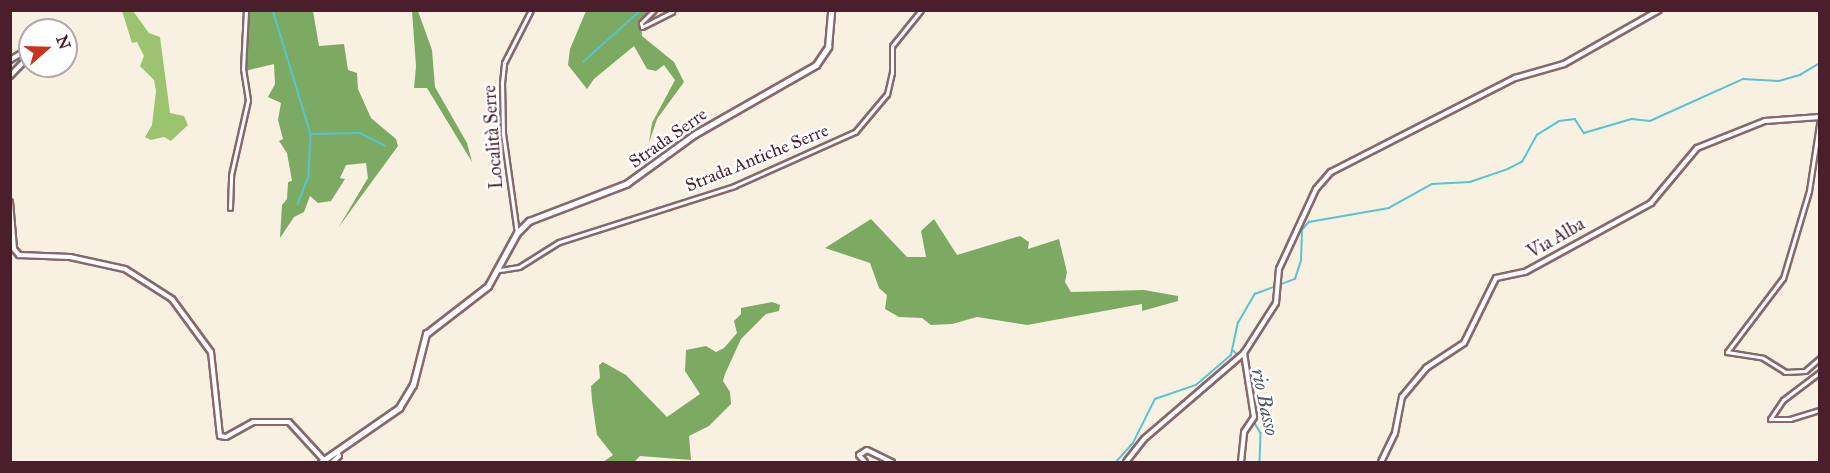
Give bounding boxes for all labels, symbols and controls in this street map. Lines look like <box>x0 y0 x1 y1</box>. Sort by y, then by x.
north arrow <box>18 18 78 78</box>
text: N <box>52 33 75 52</box>
street label: Località Serre <box>479 84 507 190</box>
street label: Strada Serre <box>625 103 711 173</box>
street label: Strada Antiche Serre <box>682 119 832 197</box>
street label: Via Alba <box>1524 213 1588 263</box>
water label: rio Basso <box>1246 366 1284 438</box>

